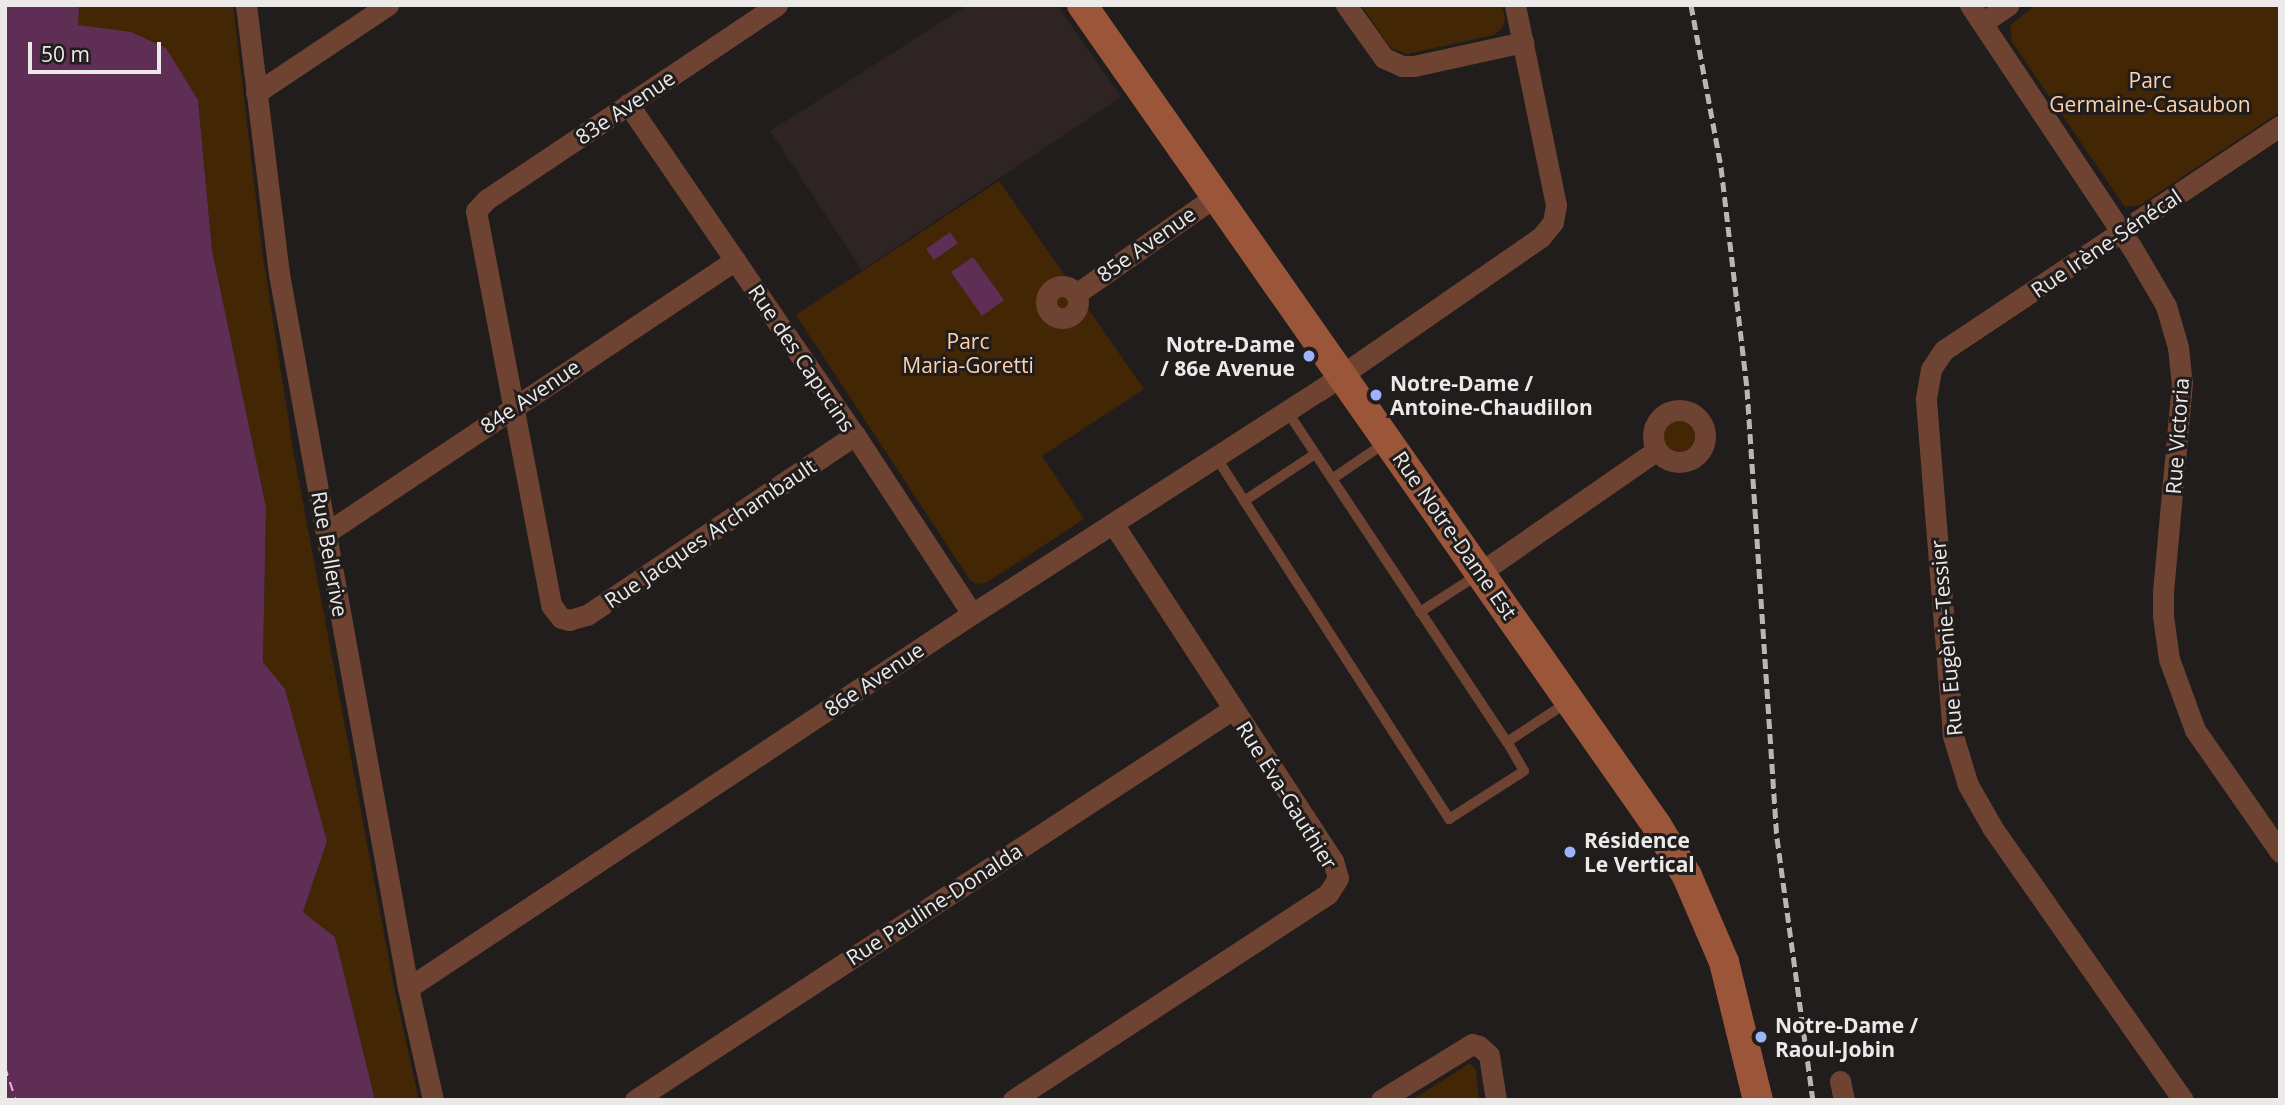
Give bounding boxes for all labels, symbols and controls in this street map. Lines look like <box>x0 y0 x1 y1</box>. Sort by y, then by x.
scale bar <box>32 28 164 72</box>
text: 50 m <box>41 40 90 68</box>
street label: 83e Avenue <box>571 65 679 149</box>
park label: Parc Germaine-Casaubon <box>2049 67 2251 117</box>
street label: Rue Irène-Sénécal <box>2026 183 2186 303</box>
street label: 85e Avenue <box>1092 201 1200 287</box>
street label: Rue des Capucins <box>743 280 861 436</box>
park label: Parc Maria-Goretti <box>902 328 1034 378</box>
place label: Notre-Dame / 86e Avenue <box>1160 331 1295 381</box>
marker: Notre-Dame / 86e Avenue <box>1301 348 1317 364</box>
street label: 84e Avenue <box>476 354 584 438</box>
place label: Notre-Dame / Antoine-Chaudillon <box>1390 370 1593 420</box>
street label: Rue Victoria <box>2160 377 2194 495</box>
marker: Notre-Dame / Antoine-Chaudillon <box>1368 387 1384 403</box>
street label: Rue Notre-Dame Est <box>1388 446 1522 624</box>
street label: Rue Jacques Archambault <box>600 453 820 613</box>
street label: Rue Bellerive <box>307 489 353 619</box>
street label: Rue Eugènie-Tessier <box>1925 539 1967 737</box>
street label: 86e Avenue <box>820 637 928 721</box>
street label: Rue Éva-Gauthier <box>1231 716 1343 874</box>
place label: Résidence Le Vertical <box>1584 827 1695 877</box>
street label: Rue Pauline-Donalda <box>841 838 1027 970</box>
marker: Résidence Le Vertical <box>1562 844 1578 860</box>
place label: Notre-Dame / Raoul-Jobin <box>1775 1012 1918 1062</box>
marker: Notre-Dame / Raoul-Jobin <box>1753 1029 1769 1045</box>

